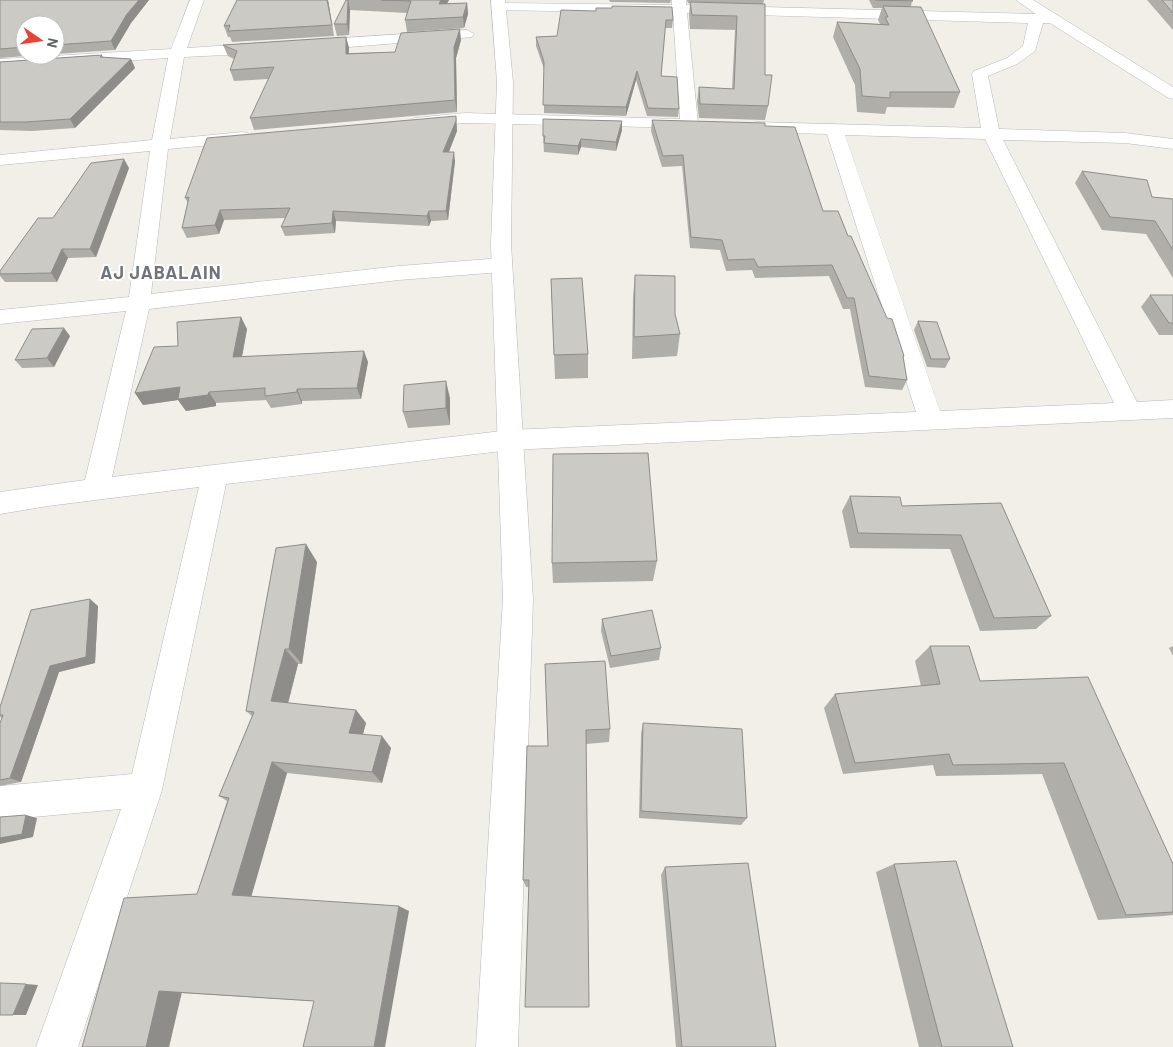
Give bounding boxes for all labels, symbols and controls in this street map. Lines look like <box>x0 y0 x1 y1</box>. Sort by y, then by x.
north arrow <box>15 15 65 65</box>
text: N <box>44 37 62 49</box>
district label: AJ JABALAIN <box>100 261 222 283</box>

